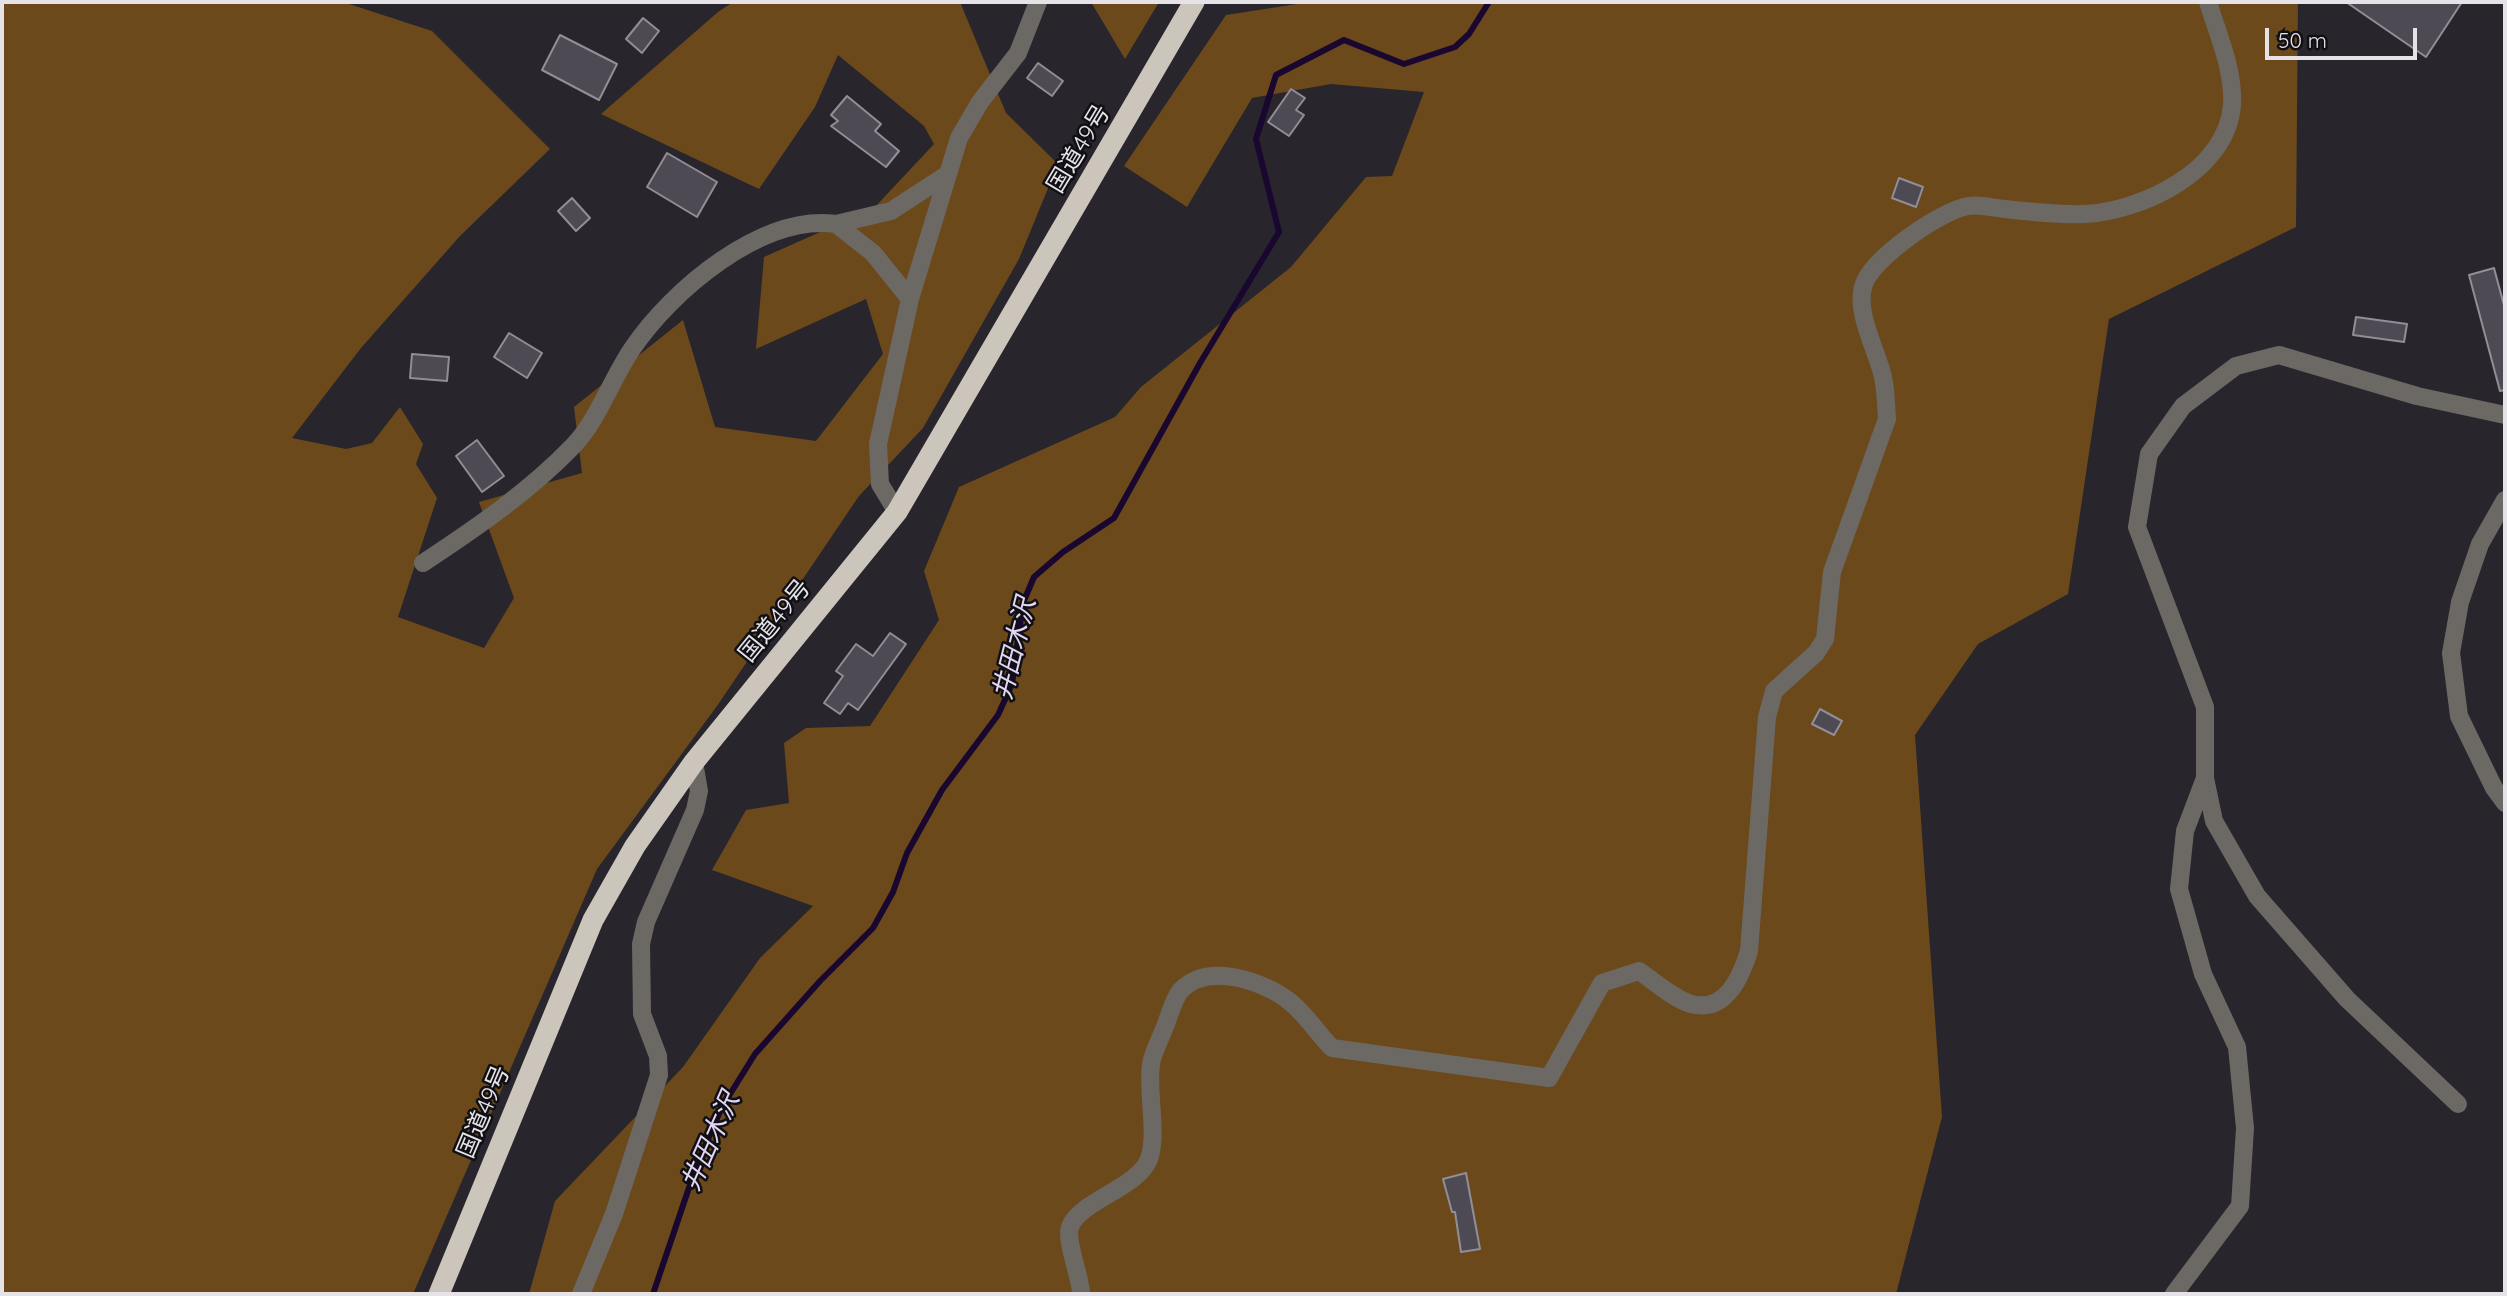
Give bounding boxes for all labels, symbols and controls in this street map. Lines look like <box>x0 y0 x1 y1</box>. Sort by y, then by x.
scale bar <box>2269 14 2421 58</box>
text: 50 m <box>2278 27 2327 53</box>
street label: 国道49号 <box>1042 100 1116 198</box>
street label: 国道49号 <box>733 574 817 668</box>
water label: 井田木沢 <box>987 595 1043 703</box>
street label: 国道49号 <box>452 1061 516 1163</box>
water label: 井田木沢 <box>676 1088 746 1196</box>

